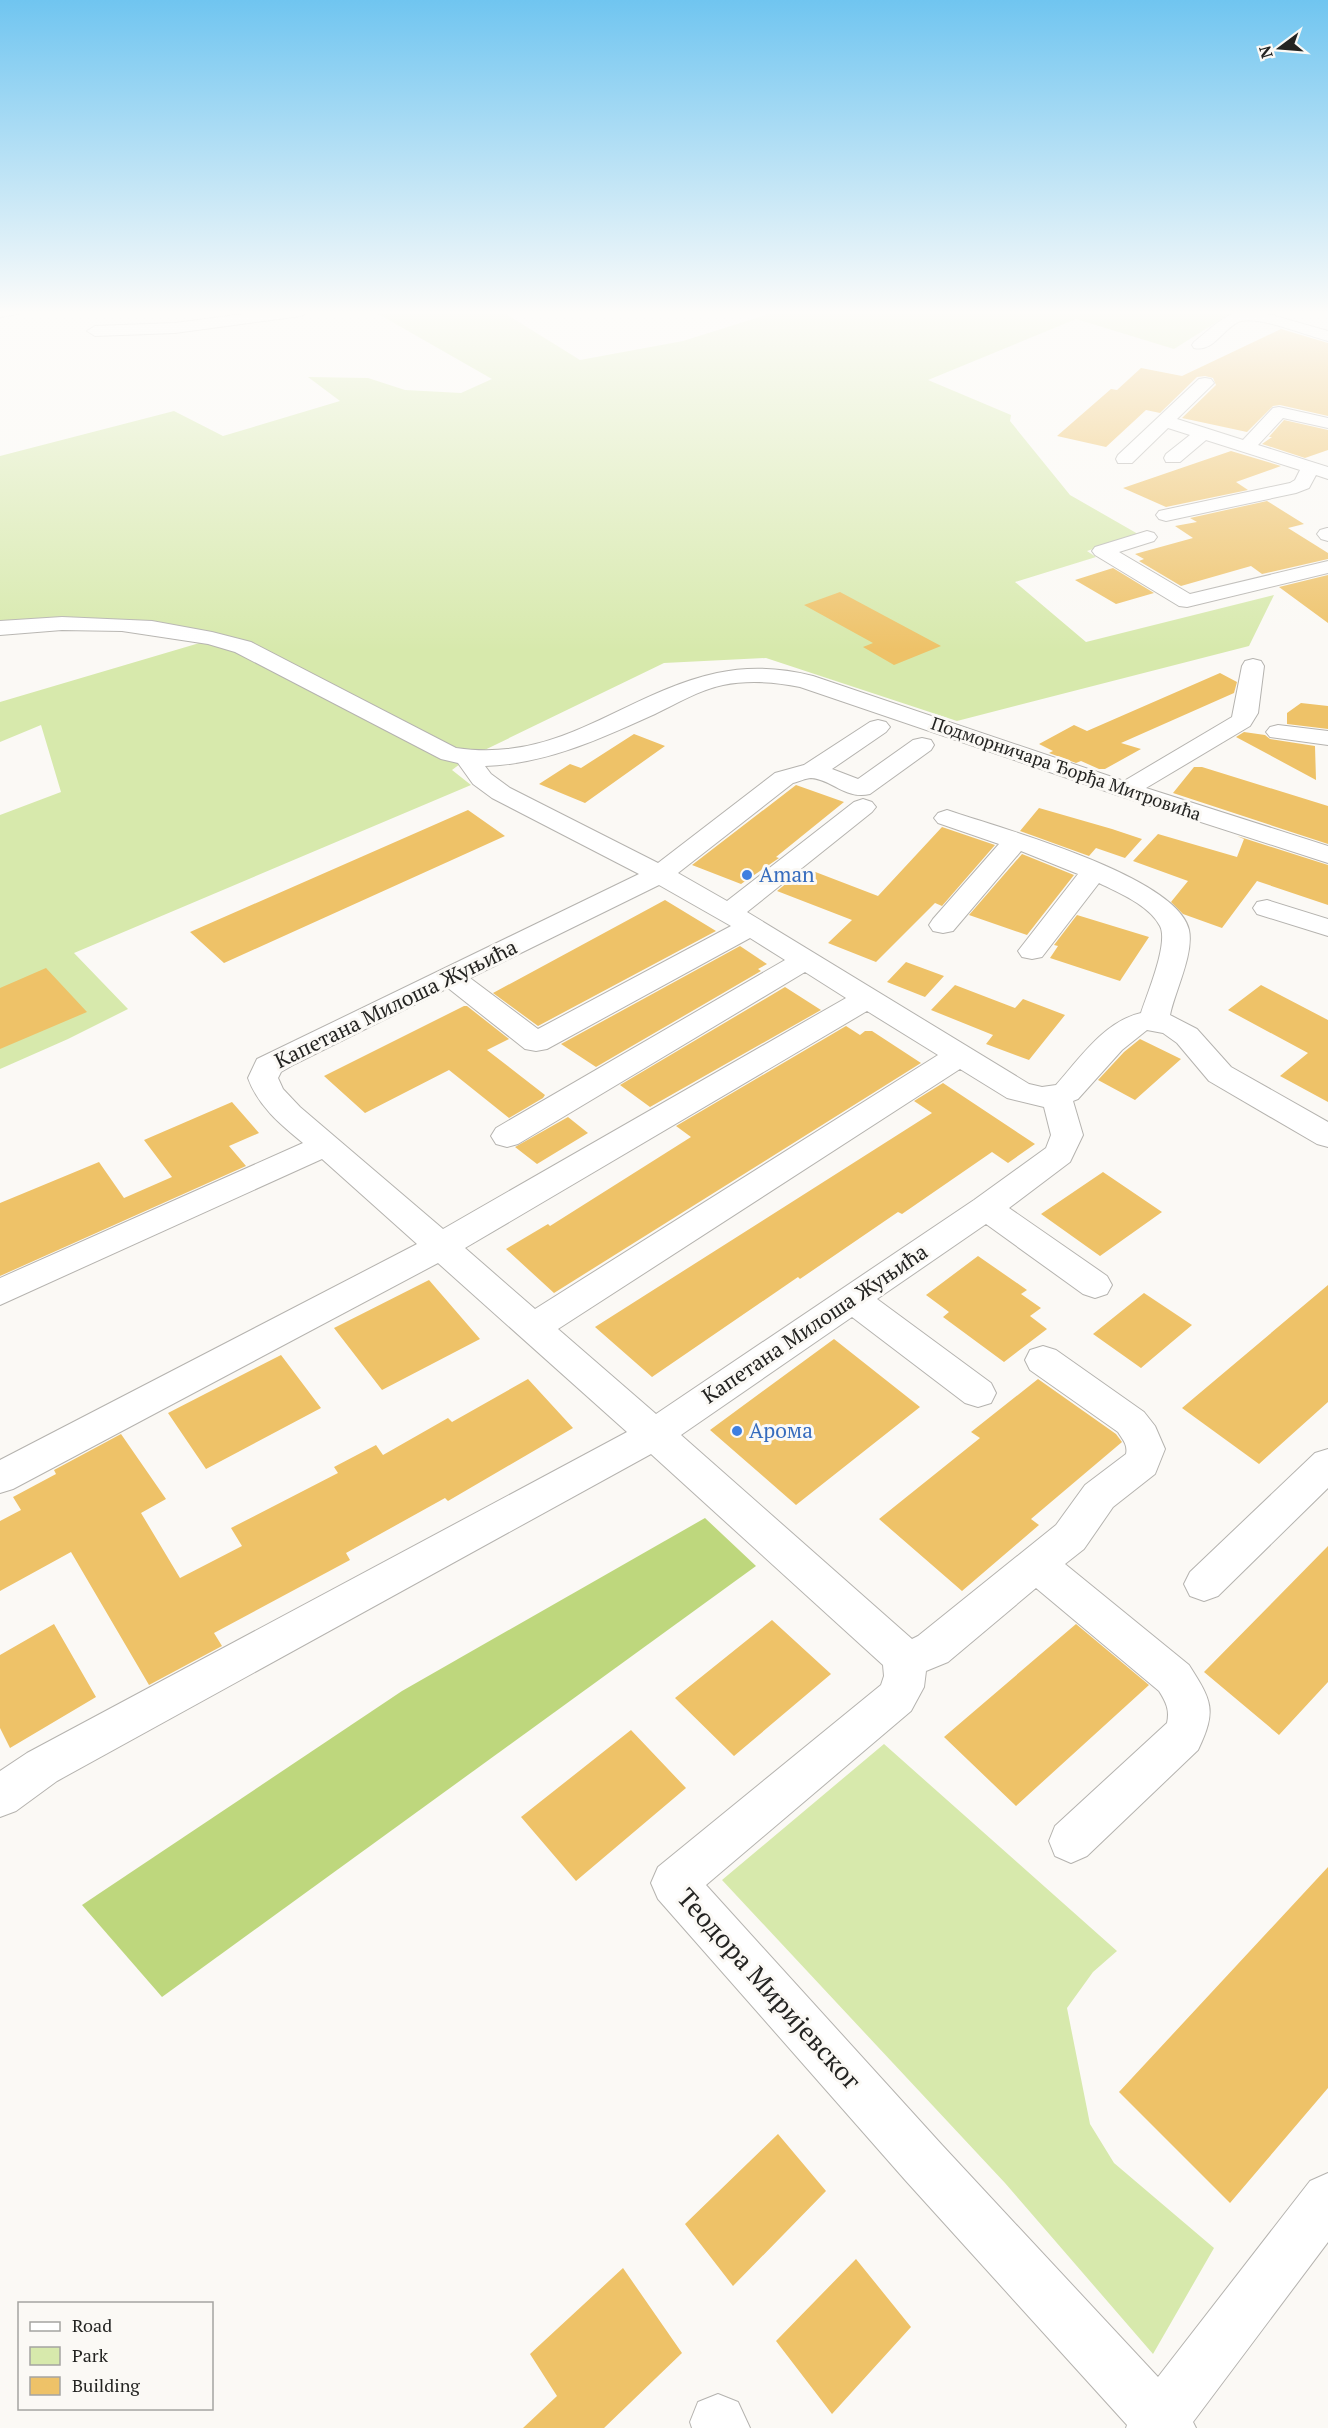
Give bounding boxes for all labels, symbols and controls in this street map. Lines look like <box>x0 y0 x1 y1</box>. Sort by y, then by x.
north arrow <box>1250 18 1310 78</box>
text: N <box>1253 43 1278 61</box>
street label: Подморничара Ђорђа Митровића <box>928 710 1205 826</box>
place label: Aman <box>759 860 815 888</box>
marker: Aman <box>740 868 754 882</box>
street label: Капетана Милоша Жуњића <box>270 932 522 1074</box>
street label: Капетана Милоша Жуњића <box>696 1237 933 1409</box>
place label: Арома <box>749 1416 813 1444</box>
marker: Арома <box>730 1424 744 1438</box>
street label: Теодора Миријевског <box>670 1881 869 2096</box>
legend <box>18 2302 213 2410</box>
text: Road <box>72 2313 112 2337</box>
text: Park <box>72 2343 109 2367</box>
text: Building <box>72 2373 140 2397</box>

